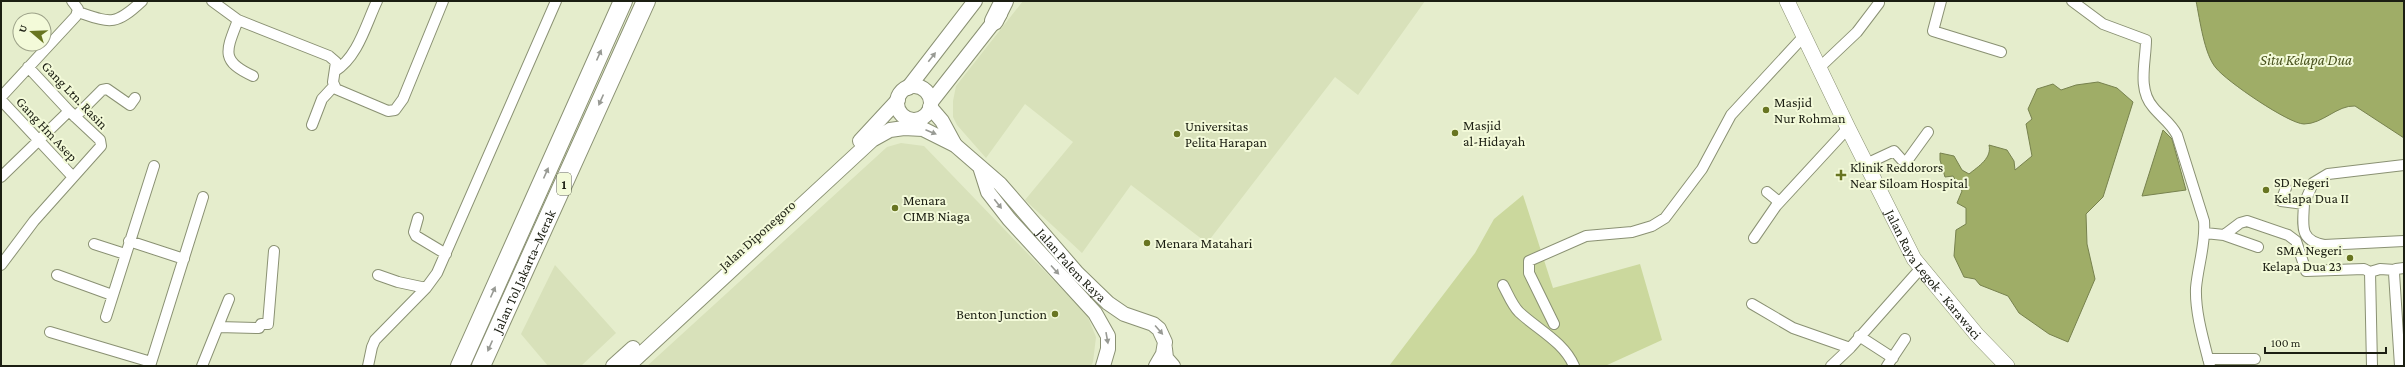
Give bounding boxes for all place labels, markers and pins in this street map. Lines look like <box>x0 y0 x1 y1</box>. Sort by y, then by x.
place label: Masjid Nur Rohman <box>1774 94 1846 126</box>
marker: Masjid Nur Rohman <box>1761 105 1771 115</box>
place label: Masjid al-Hidayah <box>1463 117 1526 149</box>
place label: Universitas Pelita Harapan <box>1185 118 1268 150</box>
marker: Masjid al-Hidayah <box>1450 128 1460 138</box>
marker: Universitas Pelita Harapan <box>1172 129 1182 139</box>
place label: Klinik Reddorors Near Siloam Hospital <box>1850 159 1968 191</box>
marker: Klinik Reddorors Near Siloam Hospital <box>1835 169 1847 181</box>
place label: SD Negeri Kelapa Dua II <box>2274 174 2349 206</box>
marker: SD Negeri Kelapa Dua II <box>2261 185 2271 195</box>
place label: Menara CIMB Niaga <box>903 192 970 224</box>
marker: Menara CIMB Niaga <box>890 203 900 213</box>
place label: Menara Matahari <box>1155 235 1253 251</box>
marker: Menara Matahari <box>1142 238 1152 248</box>
place label: SMA Negeri Kelapa Dua 23 <box>2262 242 2342 274</box>
marker: SMA Negeri Kelapa Dua 23 <box>2345 253 2355 263</box>
place label: Benton Junction <box>956 306 1047 322</box>
marker: Benton Junction <box>1050 309 1060 319</box>

